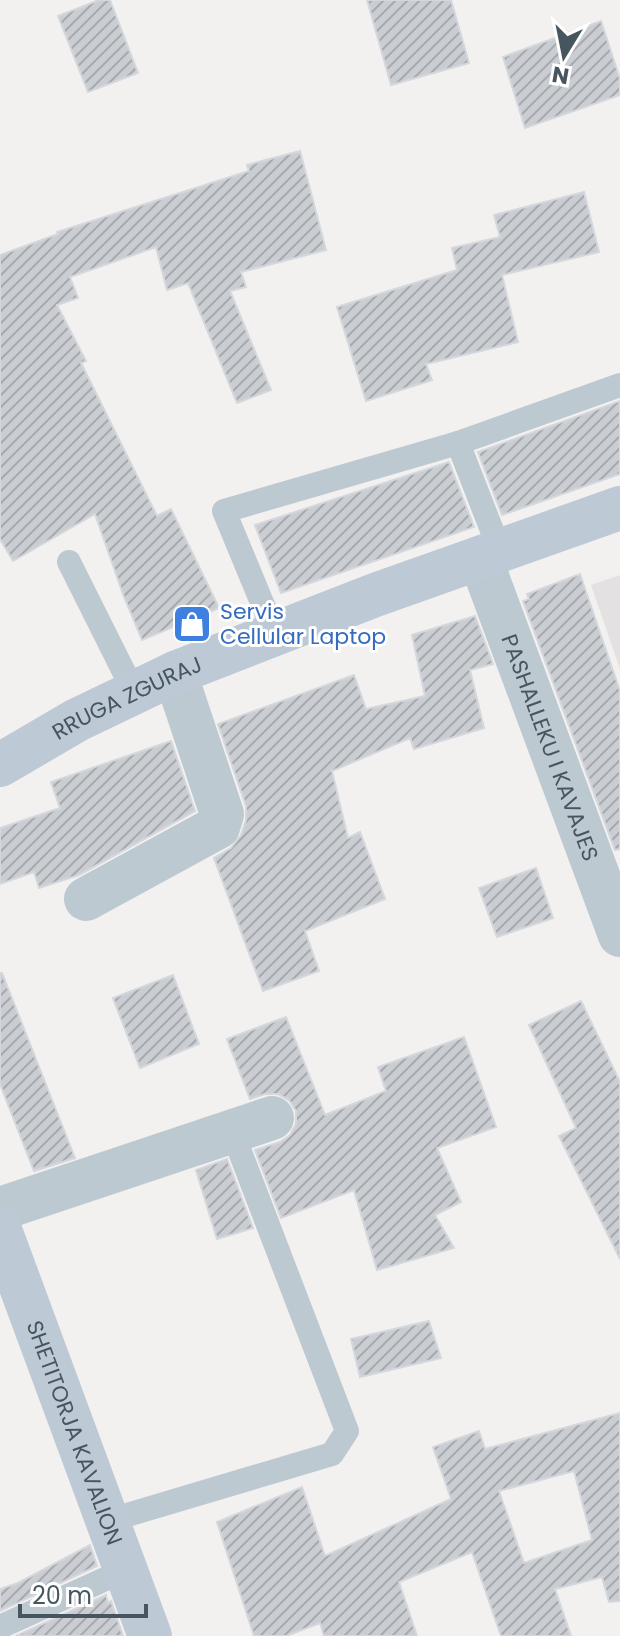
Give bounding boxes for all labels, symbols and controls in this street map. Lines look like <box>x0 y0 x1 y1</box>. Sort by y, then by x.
north arrow <box>524 16 604 96</box>
text: N <box>550 59 571 92</box>
place label: Servis Cellular Laptop <box>220 596 386 652</box>
shop icon: Servis Cellular Laptop <box>171 603 213 645</box>
street label: PASHALLEKU I KAVAJES <box>494 630 607 865</box>
street label: RRUGA ZGURAJ <box>46 648 206 747</box>
street label: SHETITORJA KAVALION <box>19 1316 130 1549</box>
scale bar <box>20 1568 146 1618</box>
text: 20 m <box>32 1579 92 1612</box>

